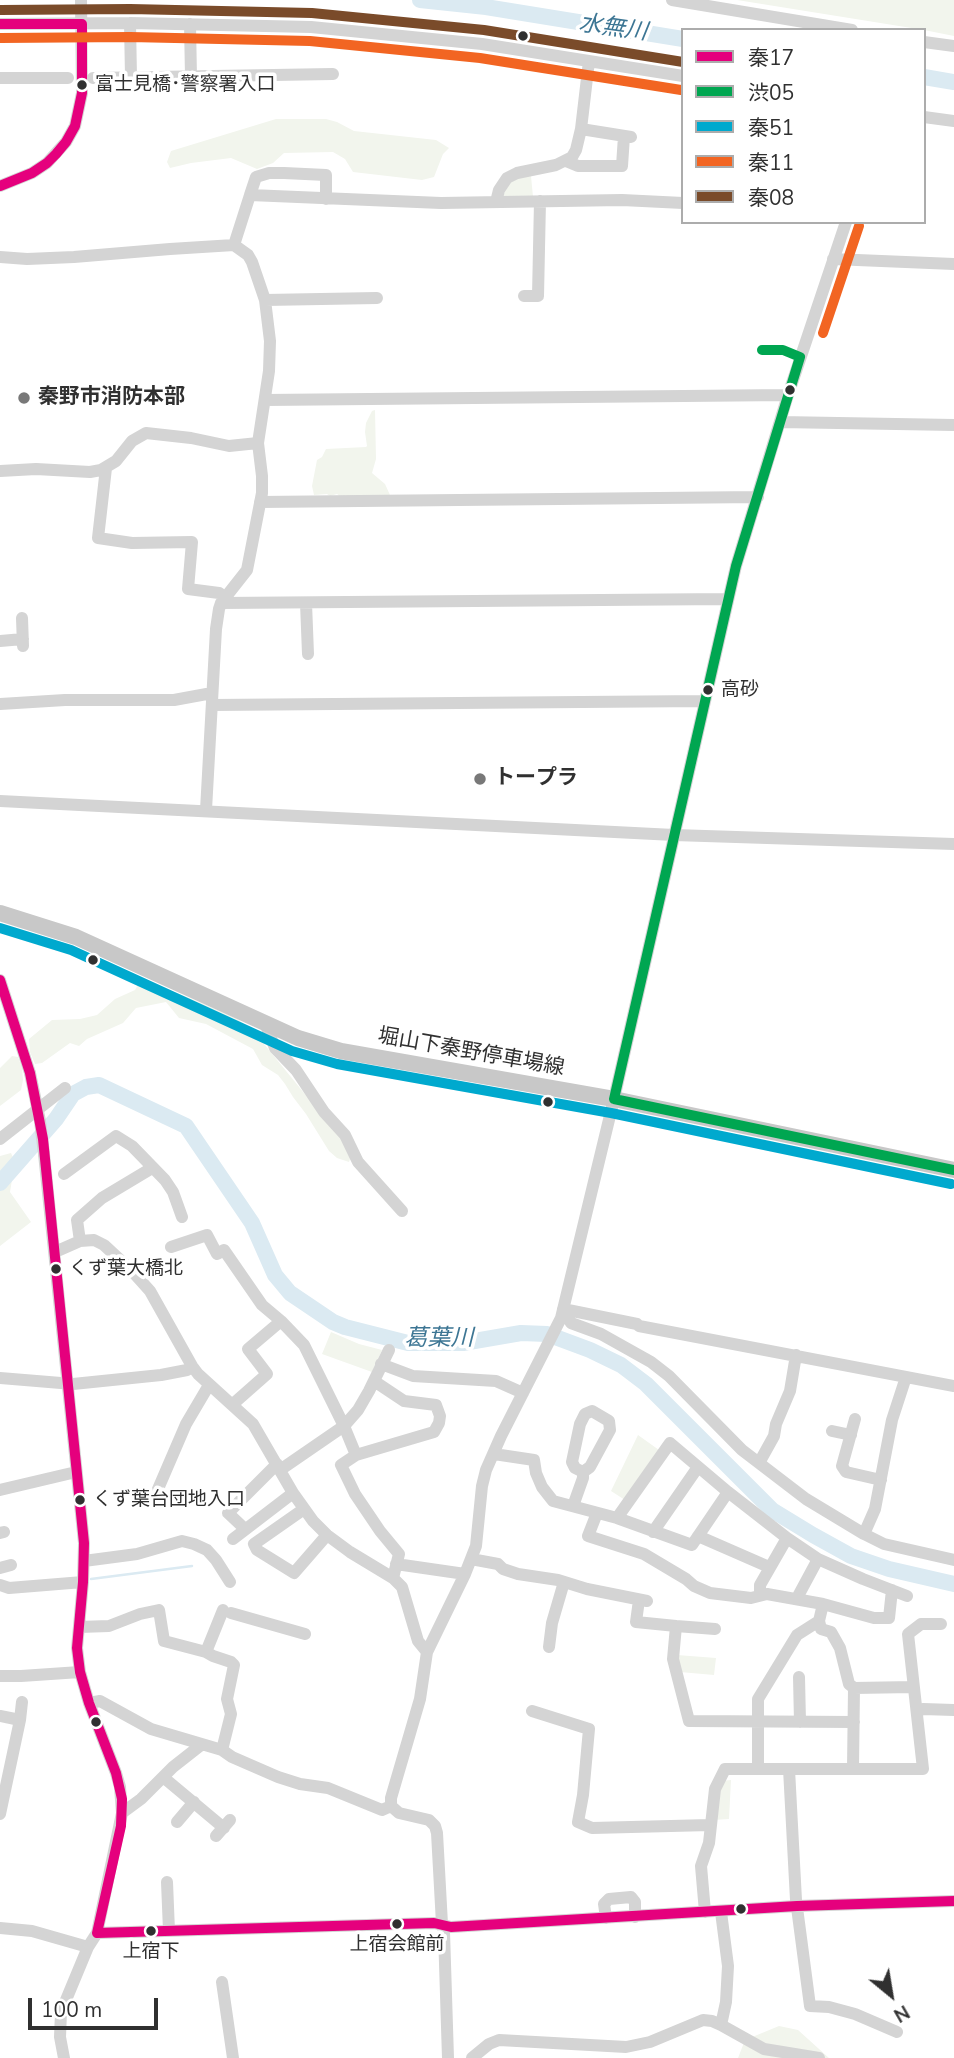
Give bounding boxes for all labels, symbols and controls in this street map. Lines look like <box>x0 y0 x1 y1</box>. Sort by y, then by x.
water label: 水無川 <box>577 11 649 47</box>
legend <box>681 28 926 224</box>
unlabelled marker <box>516 29 530 43</box>
text: 秦17 <box>748 44 794 72</box>
place label: 富士見橋･警察署入口 <box>95 74 275 96</box>
marker: 富士見橋･警察署入口 <box>75 78 89 92</box>
text: 渋05 <box>748 79 794 107</box>
text: 秦51 <box>748 114 794 142</box>
text: 秦11 <box>748 149 794 177</box>
text: 秦08 <box>748 184 794 212</box>
unlabelled marker <box>783 383 797 397</box>
place label: 秦野市消防本部 <box>38 385 185 411</box>
marker: 秦野市消防本部 <box>16 390 32 406</box>
place label: 高砂 <box>721 679 759 701</box>
marker: 高砂 <box>701 683 715 697</box>
place label: トープラ <box>494 766 578 792</box>
marker: トープラ <box>472 771 488 787</box>
unlabelled marker <box>86 953 100 967</box>
street label: 堀山下秦野停車場線 <box>376 1024 566 1082</box>
unlabelled marker <box>541 1095 555 1109</box>
place label: くず葉大橋北 <box>69 1258 183 1280</box>
marker: くず葉大橋北 <box>49 1262 63 1276</box>
water label: 葛葉川 <box>405 1325 473 1353</box>
place label: くず葉台団地入口 <box>93 1489 245 1511</box>
marker: くず葉台団地入口 <box>73 1493 87 1507</box>
unlabelled marker <box>89 1715 103 1729</box>
unlabelled marker <box>734 1902 748 1916</box>
marker: 上宿会館前 <box>390 1917 404 1931</box>
marker: 上宿下 <box>144 1924 158 1938</box>
place label: 上宿会館前 <box>350 1934 444 1956</box>
place label: 上宿下 <box>123 1941 179 1963</box>
north arrow <box>856 1960 926 2030</box>
scale bar <box>32 1984 161 2028</box>
text: 100 m <box>41 1996 102 2024</box>
text: N <box>889 1998 914 2028</box>

